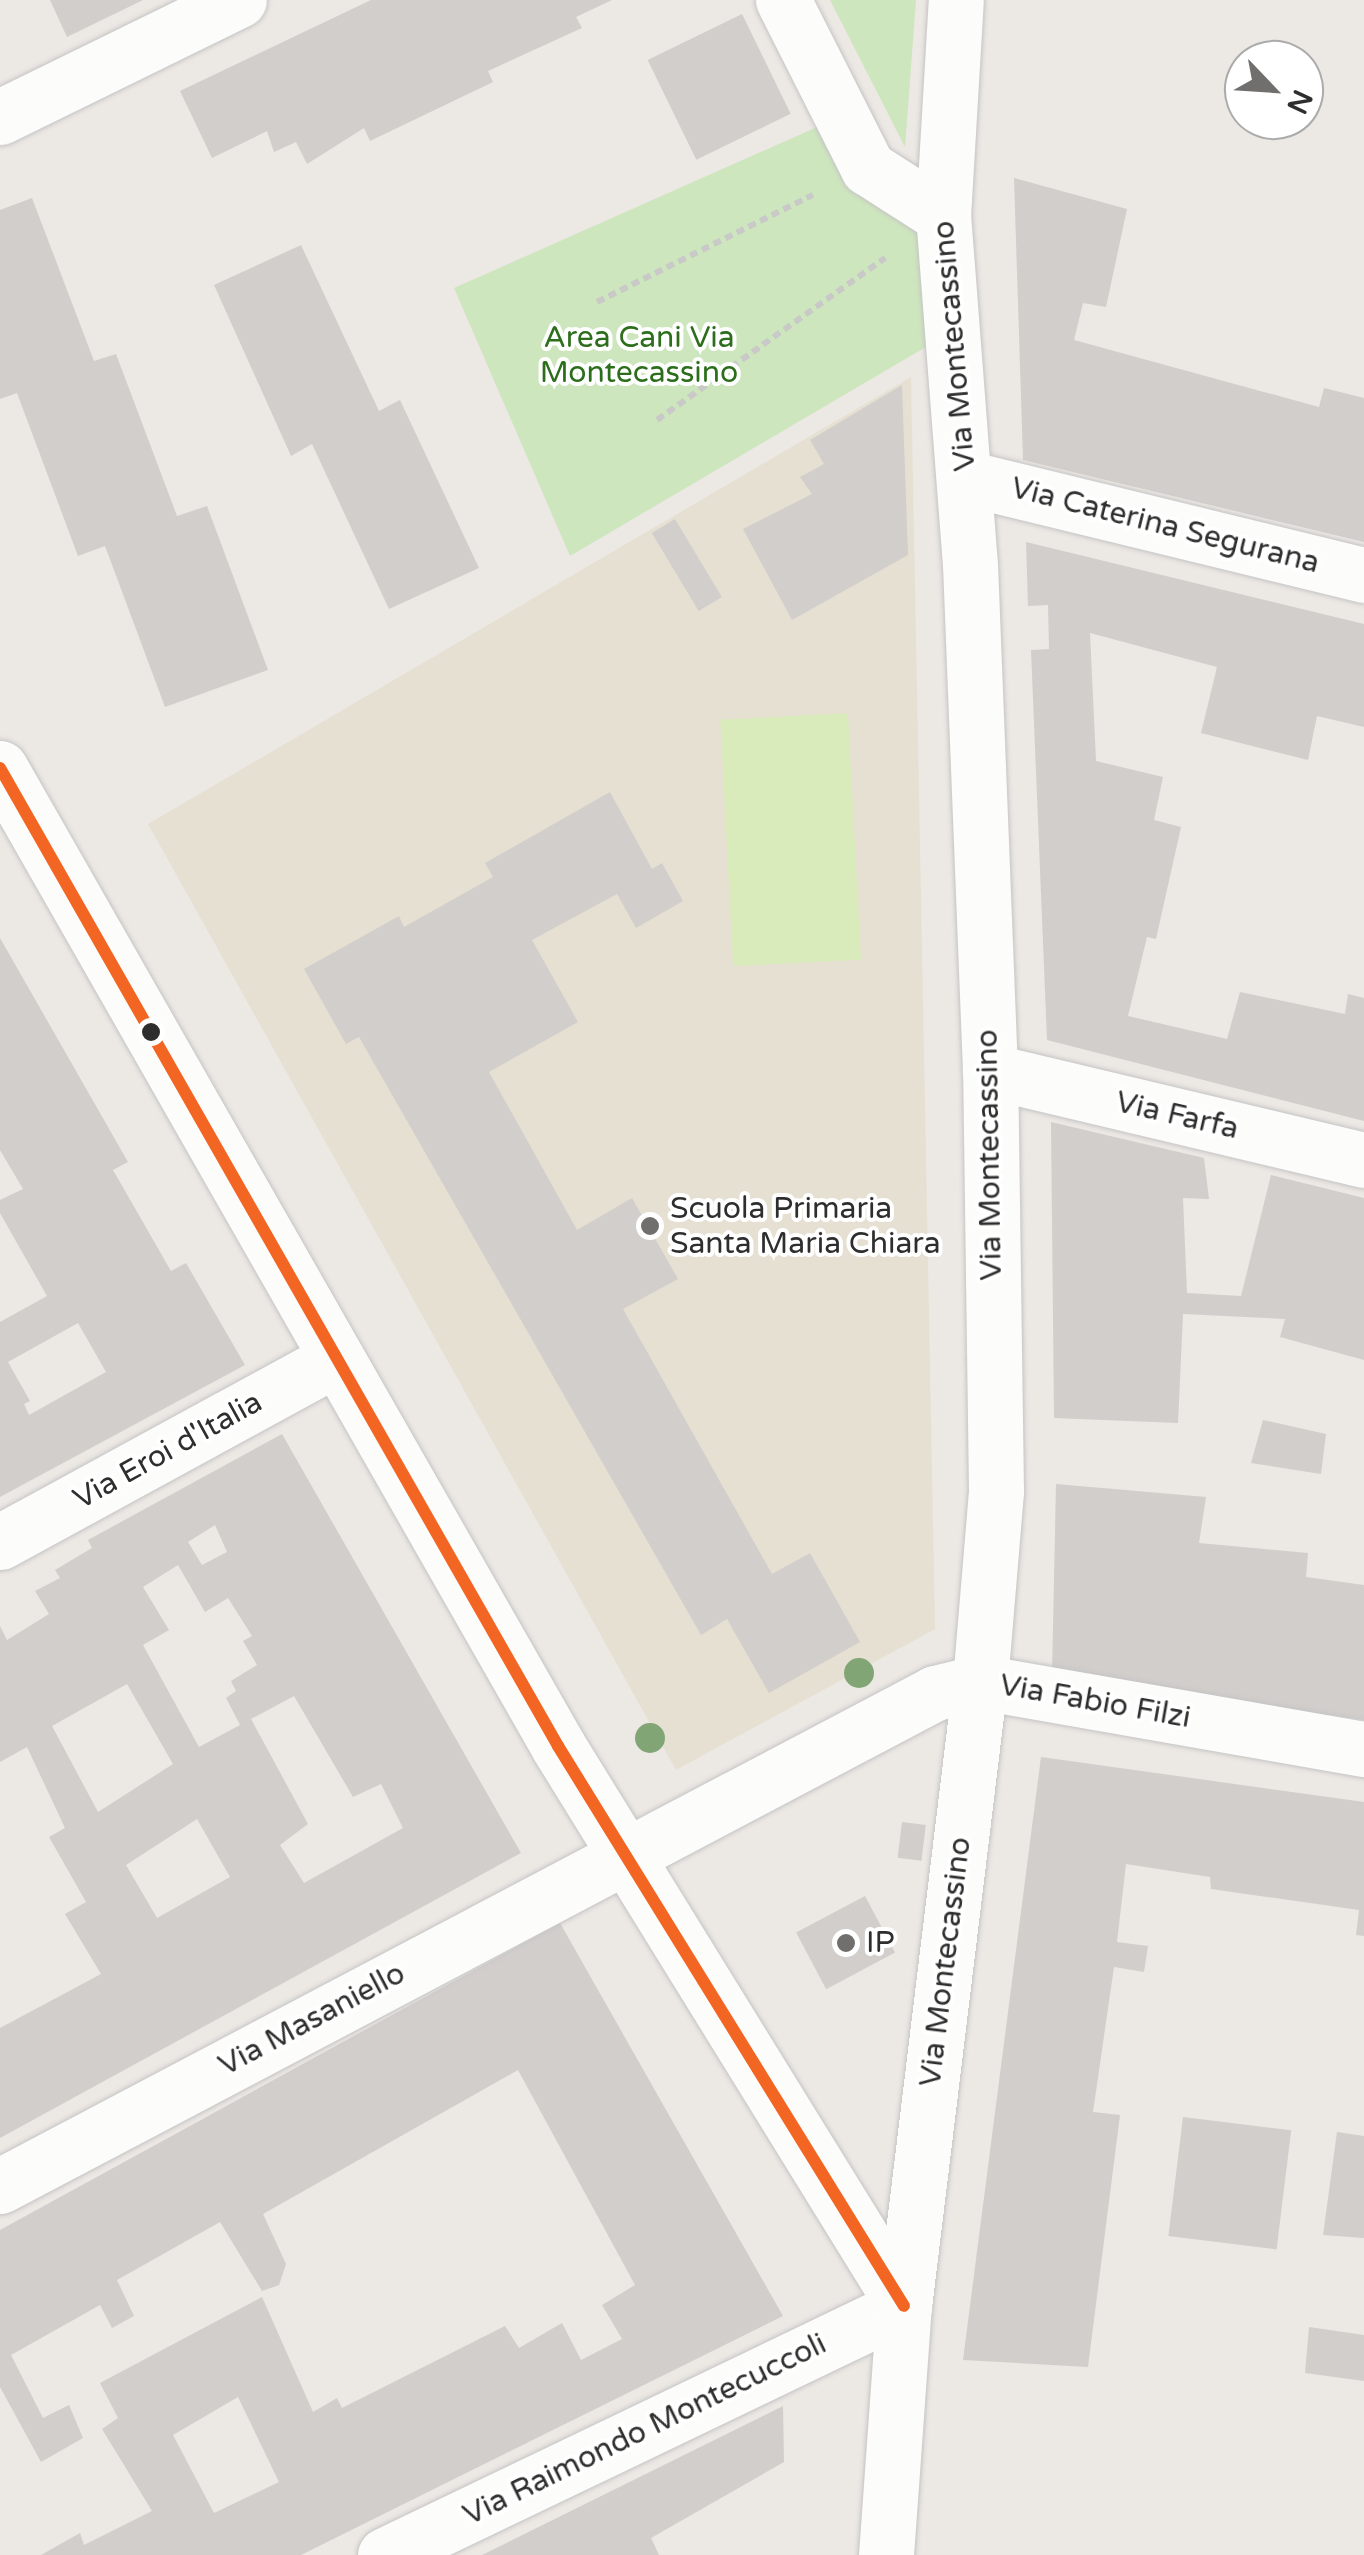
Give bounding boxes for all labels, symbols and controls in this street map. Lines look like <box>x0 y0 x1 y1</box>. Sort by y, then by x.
north arrow <box>1224 40 1324 140</box>
text: N <box>1279 84 1320 119</box>
street label: Via Montecassino <box>926 219 984 473</box>
park label: Area Cani Via Montecassino <box>540 320 738 390</box>
street label: Via Caterina Segurana <box>1007 470 1323 582</box>
unlabelled marker <box>141 1022 161 1042</box>
street label: Via Montecassino <box>970 1029 1010 1281</box>
street label: Via Farfa <box>1112 1084 1242 1148</box>
place label: Scuola Primaria Santa Maria Chiara <box>670 1191 941 1262</box>
marker: Scuola Primaria Santa Maria Chiara <box>639 1215 661 1237</box>
street label: Via Eroi d'Italia <box>67 1384 269 1518</box>
street label: Via Fabio Filzi <box>997 1668 1193 1736</box>
street label: Via Montecassino <box>913 1835 979 2089</box>
place label: IP <box>866 1925 895 1961</box>
marker: IP <box>835 1932 857 1954</box>
street label: Via Masaniello <box>213 1956 411 2084</box>
street label: Via Raimondo Montecuccoli <box>458 2326 832 2534</box>

